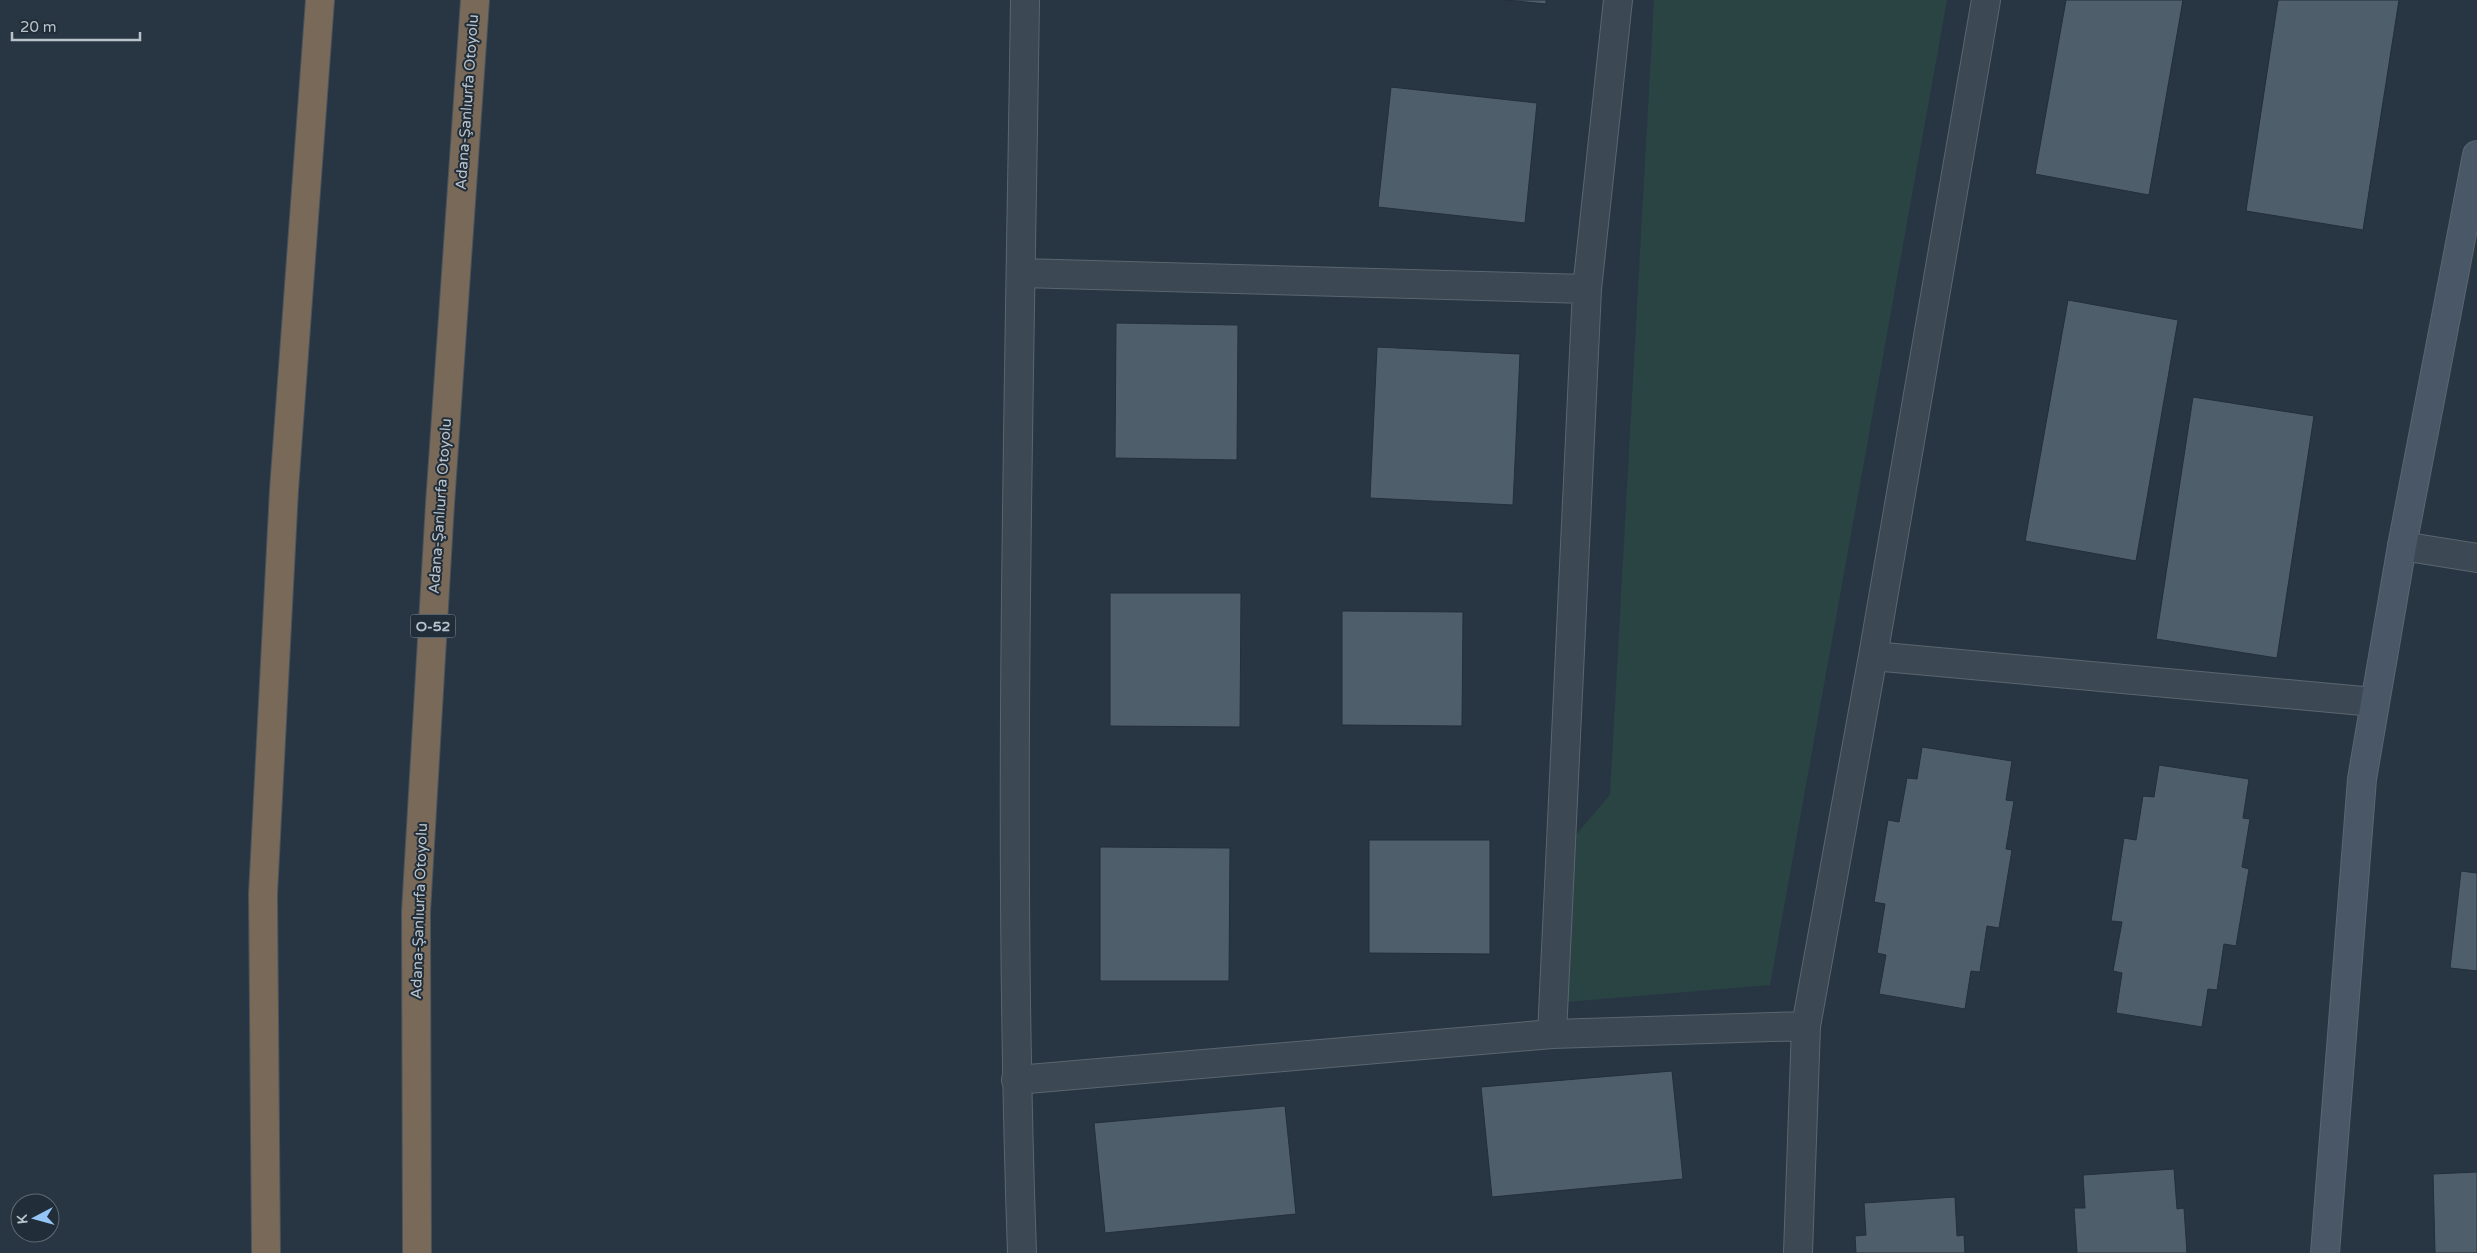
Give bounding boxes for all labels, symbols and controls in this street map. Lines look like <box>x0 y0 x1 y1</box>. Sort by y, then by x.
scale bar <box>12 10 140 42</box>
street label: Adana-Şanlıurfa Otoyolu <box>452 14 482 190</box>
text: 20 m <box>20 18 57 36</box>
street label: Adana-Şanlıurfa Otoyolu <box>425 418 455 594</box>
road number: O-52 <box>410 614 456 638</box>
street label: Adana-Şanlıurfa Otoyolu <box>407 823 431 999</box>
north arrow <box>10 1193 60 1243</box>
text: K <box>14 1213 32 1225</box>

